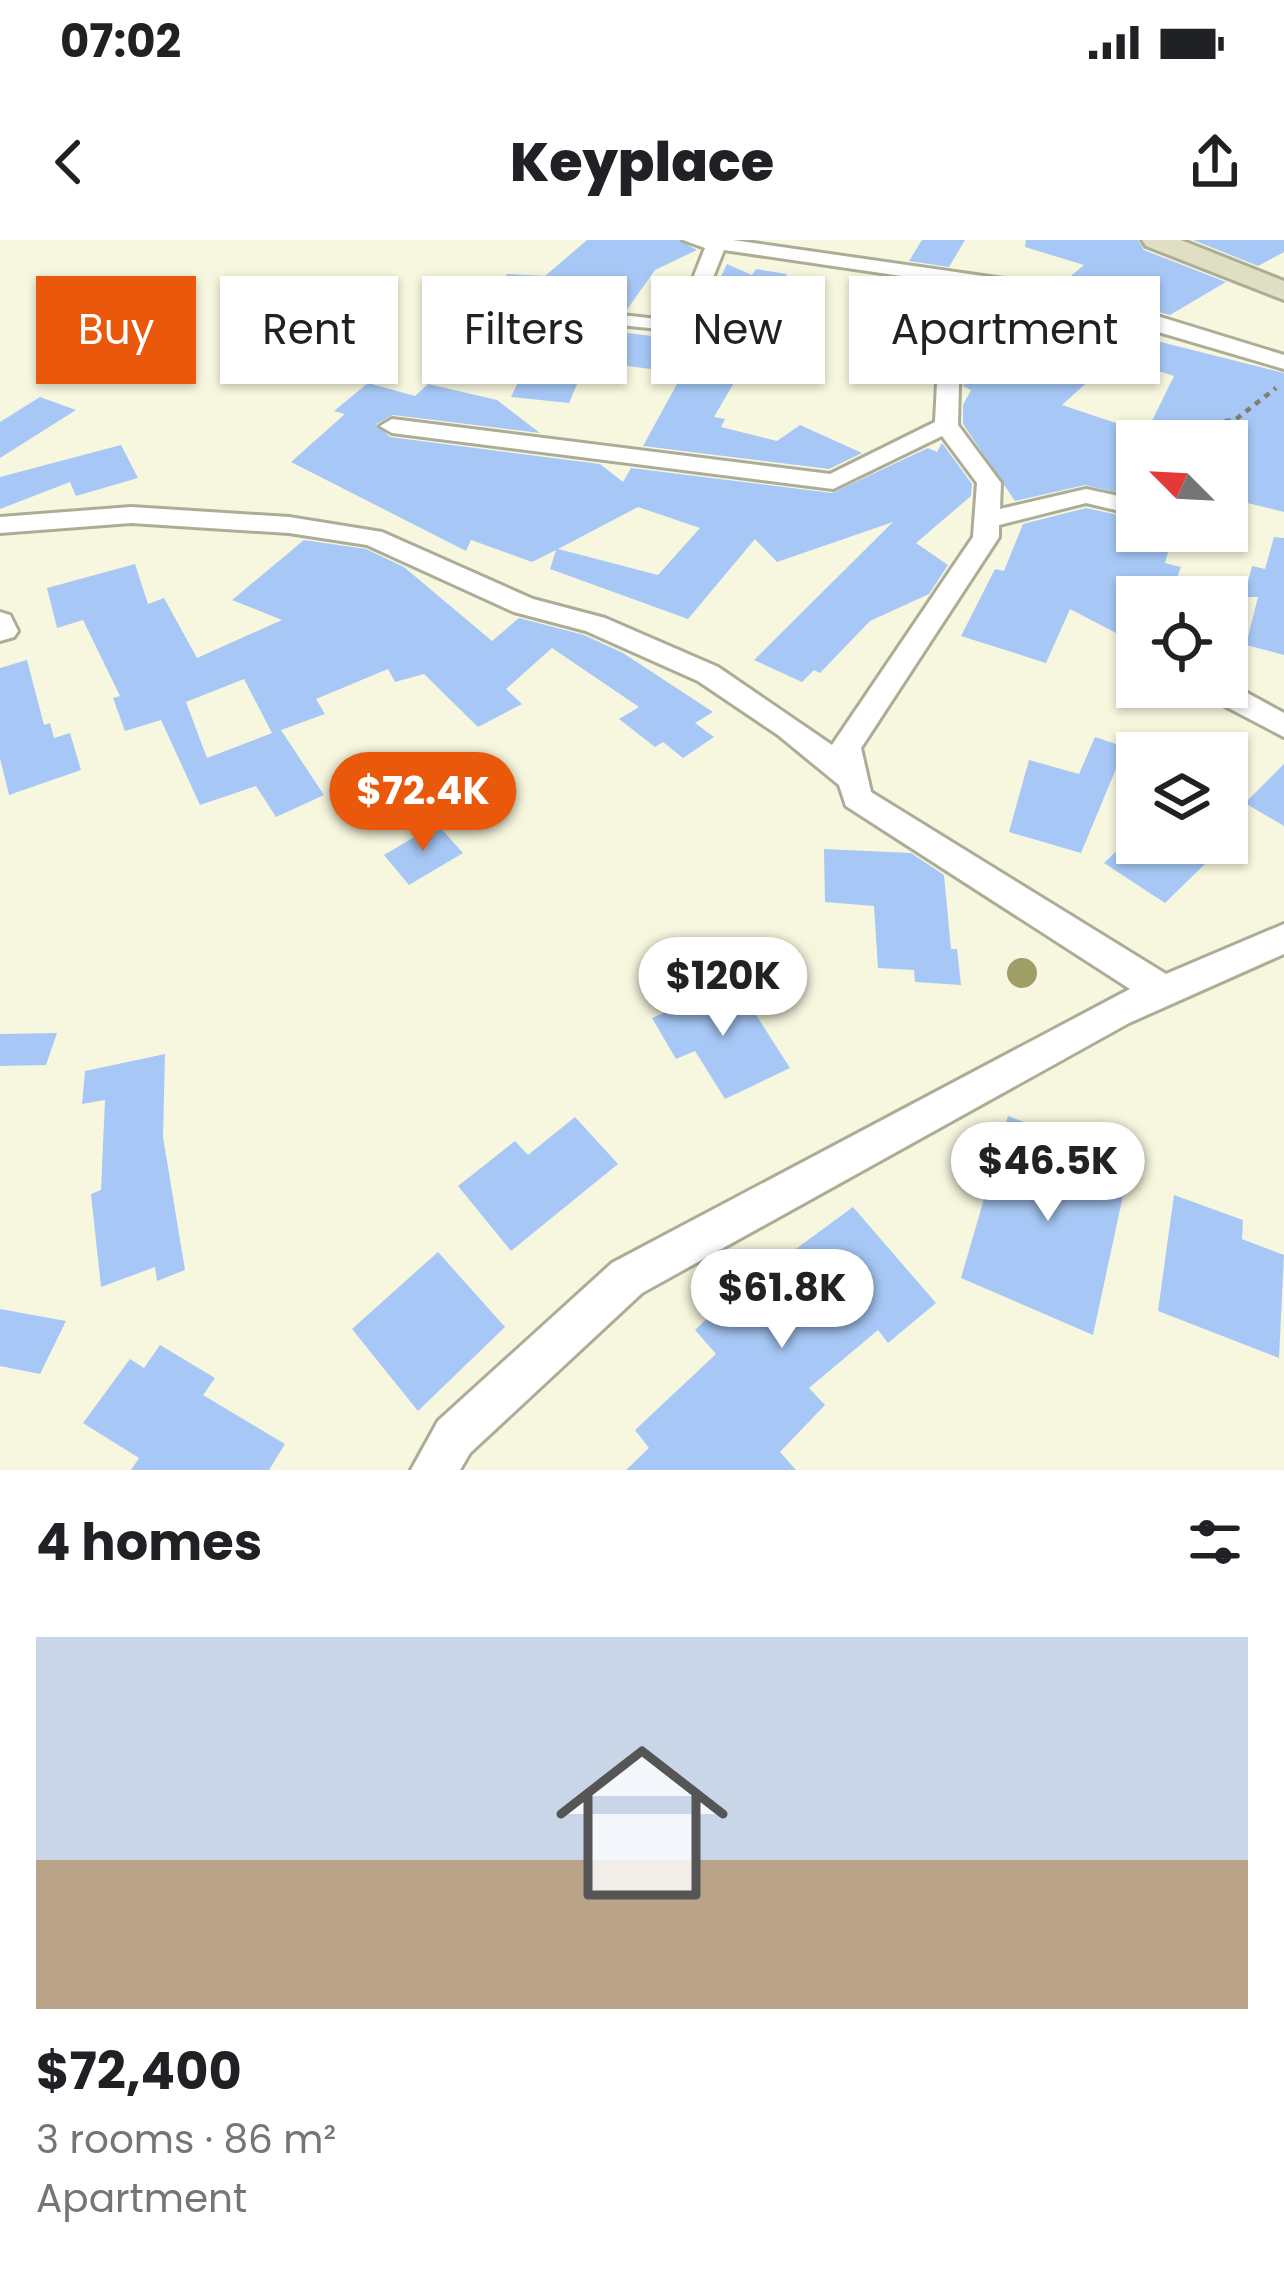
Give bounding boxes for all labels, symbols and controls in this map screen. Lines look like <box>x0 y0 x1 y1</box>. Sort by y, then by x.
text: 07:02 <box>60 10 181 73</box>
text: Keyplace <box>510 124 774 200</box>
icon: back <box>36 129 102 195</box>
icon: share <box>1182 129 1248 195</box>
chip: Buy <box>36 276 196 384</box>
chip: Rent <box>220 276 398 384</box>
chip: Filters <box>422 276 627 384</box>
chip: New <box>651 276 825 384</box>
chip: Apartment <box>849 276 1160 384</box>
north arrow <box>1116 420 1248 552</box>
map controls <box>1116 420 1248 864</box>
button: locate <box>1116 576 1248 708</box>
button: layers <box>1116 732 1248 864</box>
pin: $72.4K <box>325 752 521 854</box>
text: $72.4K <box>356 763 490 818</box>
pin: $120K <box>639 937 807 1039</box>
text: $120K <box>665 948 781 1003</box>
pin: $46.5K <box>950 1122 1146 1224</box>
text: $46.5K <box>978 1133 1118 1188</box>
pin: $61.8K <box>684 1249 880 1351</box>
text: $61.8K <box>718 1260 846 1315</box>
text: 4 homes <box>36 1506 262 1578</box>
icon: filters <box>1182 1509 1248 1575</box>
icon: home <box>534 1715 750 1931</box>
text: $72,400 <box>36 2035 242 2107</box>
text: 3 rooms · 86 m² <box>36 2112 336 2167</box>
text: Apartment <box>36 2171 247 2226</box>

